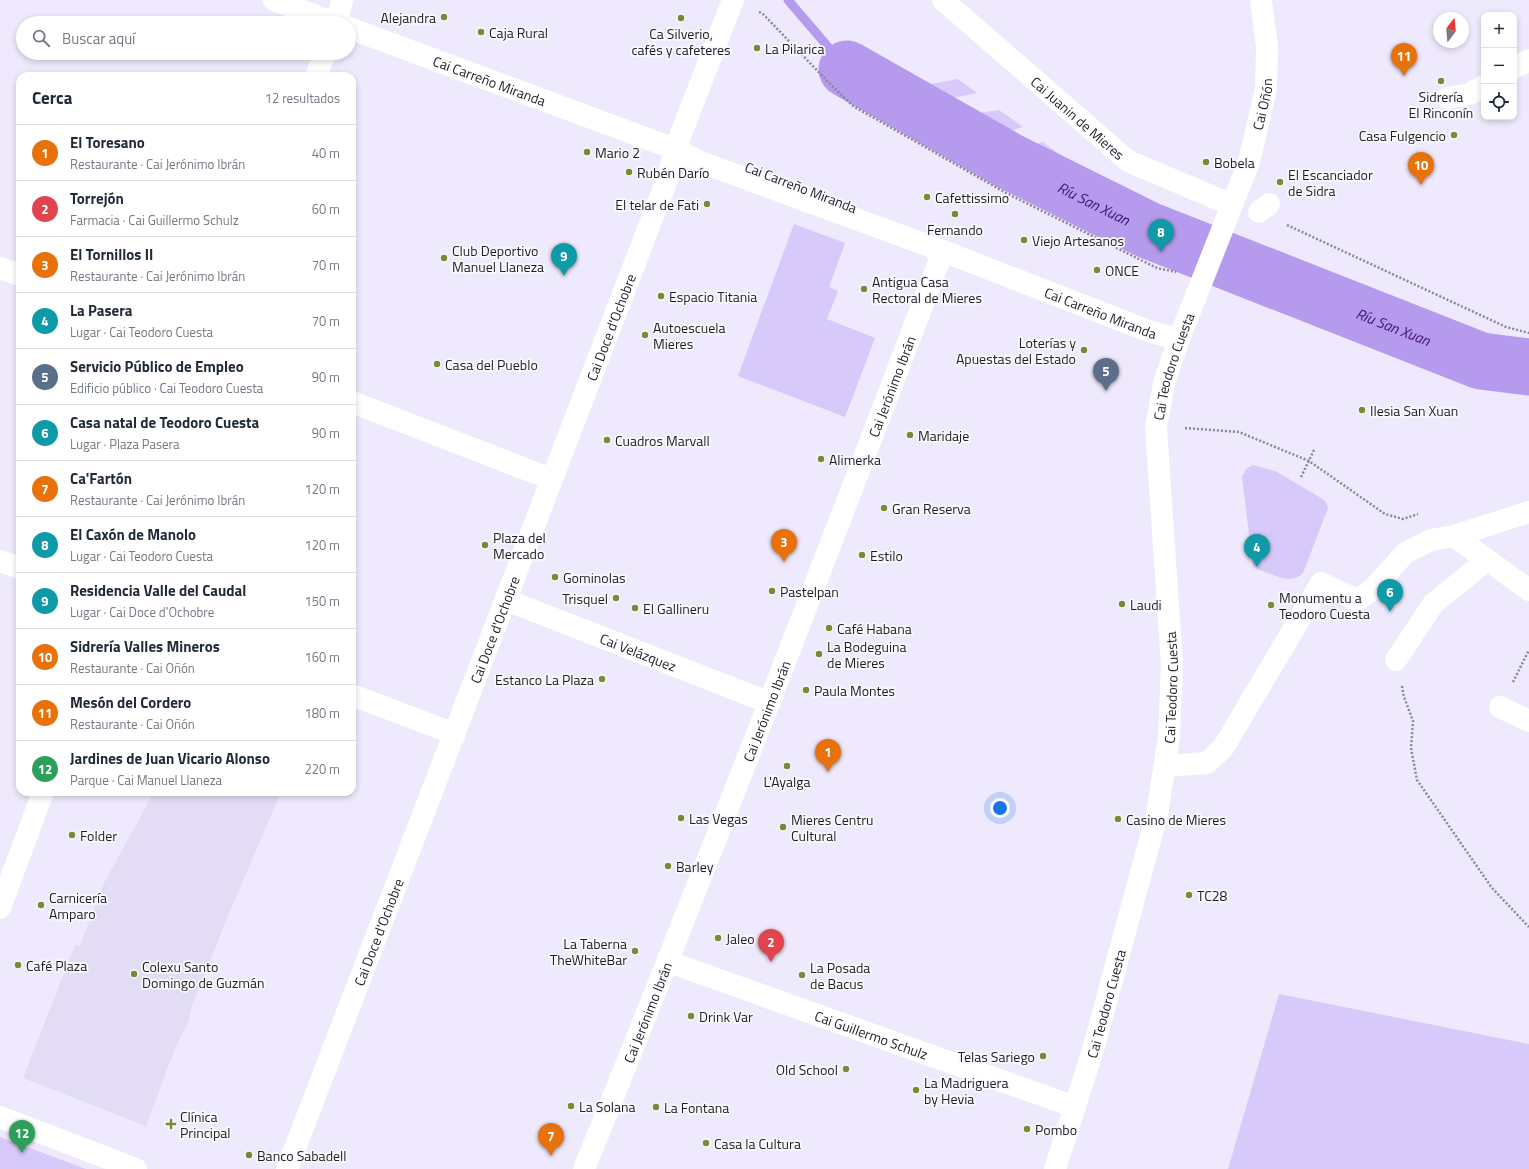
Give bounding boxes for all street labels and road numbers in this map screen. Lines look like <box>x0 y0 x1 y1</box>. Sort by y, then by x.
street label: Cai Carreño Miranda <box>430 50 549 111</box>
street label: Cai Juanin de Mieres <box>1026 71 1130 164</box>
street label: Cai Oñón <box>1246 78 1277 132</box>
street label: Cai Carreño Miranda <box>742 156 860 218</box>
street label: Cai Doce d'Ochobre <box>580 270 641 384</box>
street label: Cai Carreño Miranda <box>1042 281 1159 344</box>
street label: Cai Teodoro Cuesta <box>1147 309 1199 422</box>
street label: Cai Jerónimo Ibrán <box>862 332 920 440</box>
street label: Cai Doce d'Ochobre <box>464 573 524 686</box>
street label: Cai Velázquez <box>597 627 680 676</box>
street label: Cai Teodoro Cuesta <box>1158 631 1183 745</box>
street label: Cai Jerónimo Ibrán <box>737 657 795 765</box>
street label: Cai Doce d'Ochobre <box>348 875 408 989</box>
street label: Cai Teodoro Cuesta <box>1081 947 1130 1061</box>
street label: Cai Jerónimo Ibrán <box>618 959 677 1066</box>
street label: Cai Guillermo Schulz <box>812 1004 931 1064</box>

